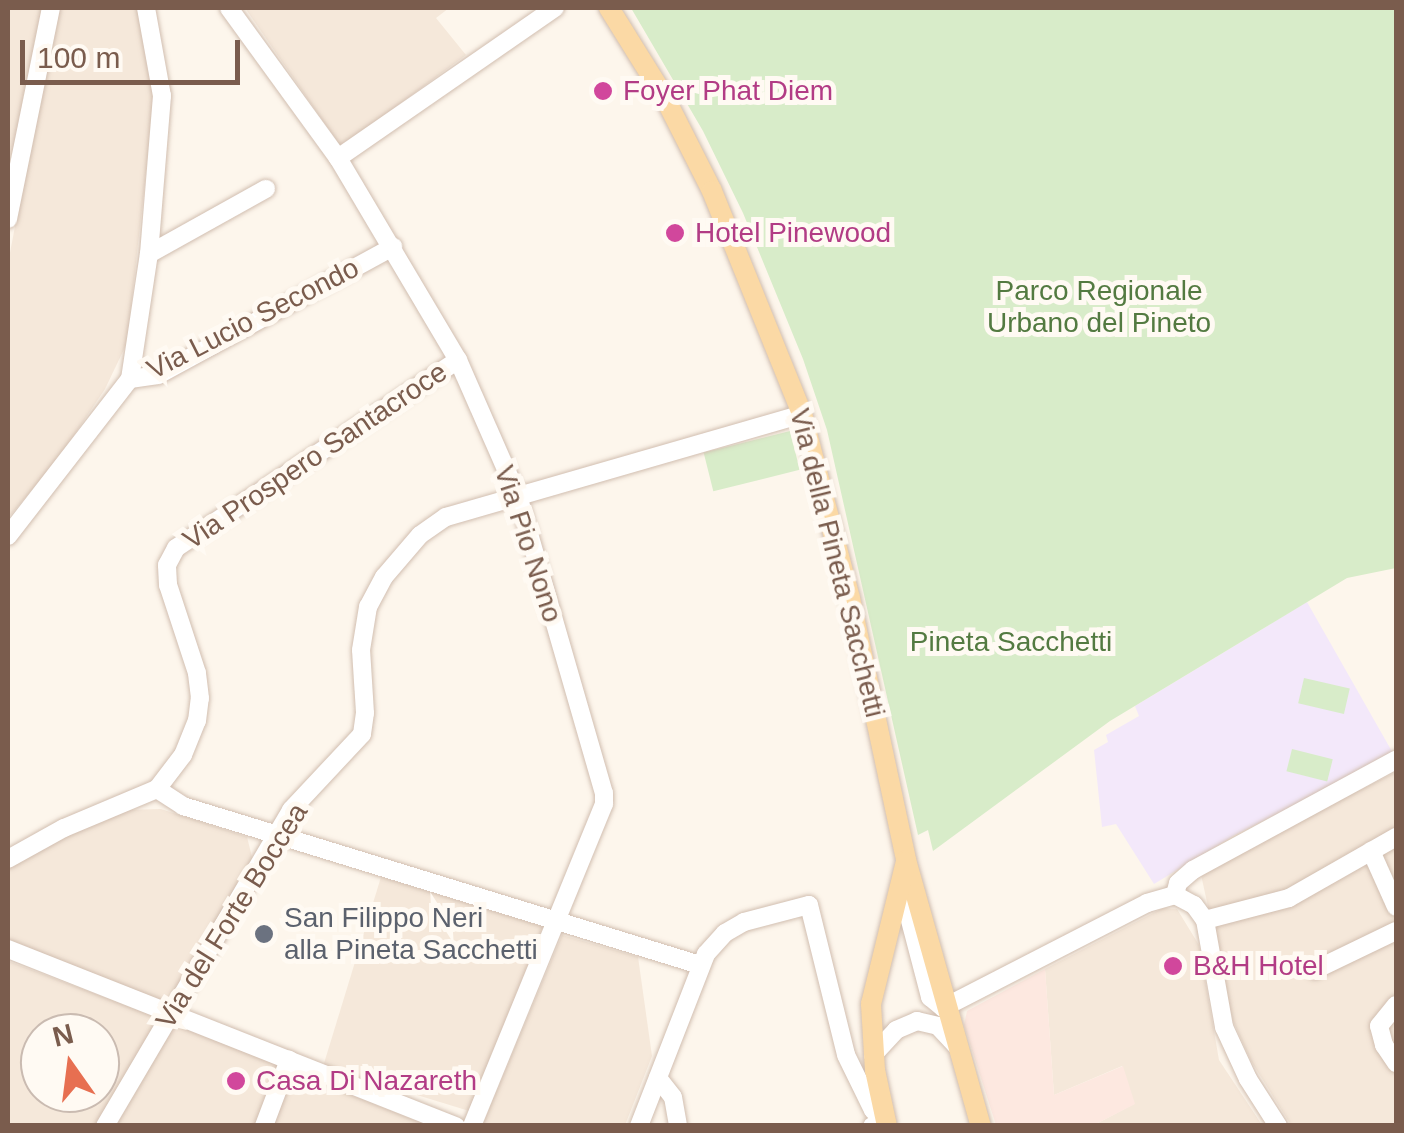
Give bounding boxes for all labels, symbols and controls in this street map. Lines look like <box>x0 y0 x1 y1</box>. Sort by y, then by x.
scale bar <box>25 20 245 82</box>
text: 100 m <box>37 41 120 74</box>
place label: Foyer Phat Diem <box>623 74 833 108</box>
marker: Foyer Phat Diem <box>592 80 614 102</box>
place label: Hotel Pinewood <box>695 216 891 250</box>
marker: Hotel Pinewood <box>664 222 686 244</box>
street label: Via Lucio Secondo <box>142 251 364 387</box>
park label: Parco Regionale Urbano del Pineto <box>987 274 1211 340</box>
street label: Via Prospero Santacroce <box>177 355 453 557</box>
street label: Via della Pineta Sacchetti <box>782 405 892 721</box>
street label: Via Pio Nono <box>487 461 569 627</box>
park label: Pineta Sacchetti <box>910 625 1112 659</box>
street label: Via del Forte Boccea <box>149 797 315 1035</box>
place label: San Filippo Neri alla Pineta Sacchetti <box>284 901 538 967</box>
marker: San Filippo Neri alla Pineta Sacchetti <box>253 923 275 945</box>
place label: B&H Hotel <box>1193 949 1324 983</box>
marker: B&H Hotel <box>1162 955 1184 977</box>
north arrow <box>20 1013 120 1113</box>
text: N <box>50 1018 77 1053</box>
place label: Casa Di Nazareth <box>256 1064 477 1098</box>
marker: Casa Di Nazareth <box>225 1070 247 1092</box>

